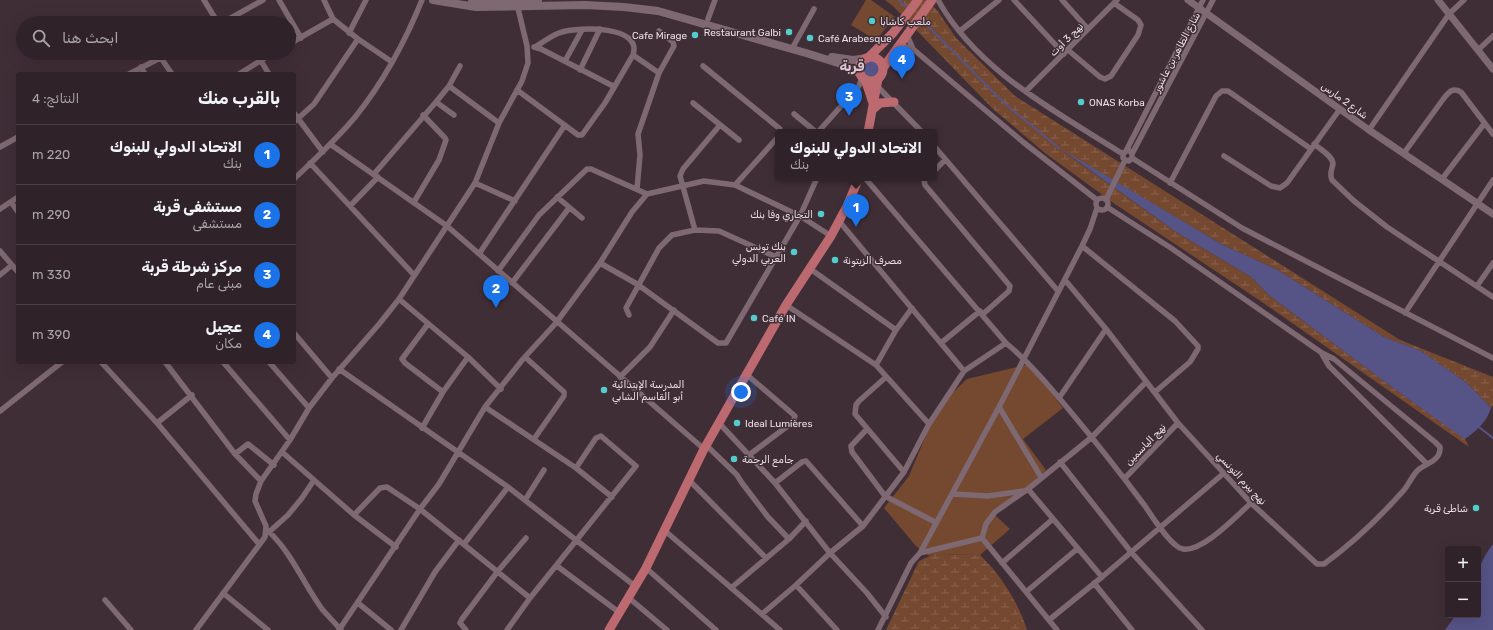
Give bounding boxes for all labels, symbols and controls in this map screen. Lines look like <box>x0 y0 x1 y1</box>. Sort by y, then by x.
street label: شارع الطاهر بن عاشور <box>1150 10 1204 96</box>
search box <box>16 16 296 60</box>
marker: ملعب كاشابا <box>867 16 877 26</box>
place label: ملعب كاشابا <box>880 16 931 28</box>
street label: نهج 3 أوت <box>1047 20 1087 60</box>
icon: search <box>30 27 52 49</box>
place label: Restaurant Galbi <box>704 27 781 39</box>
marker: Restaurant Galbi <box>784 27 794 37</box>
text: ابحث هنا <box>62 29 119 47</box>
place label: Cafe Mirage <box>632 30 687 42</box>
marker: Cafe Mirage <box>690 30 700 40</box>
marker: Café Arabesque <box>805 33 815 43</box>
place label: Café Arabesque <box>818 33 892 45</box>
pin: 4 <box>889 46 915 79</box>
district label: قربة <box>839 58 865 75</box>
street label: شارع 2 مارس <box>1318 80 1370 123</box>
pin: 3 <box>836 83 862 116</box>
text: بالقرب منك <box>198 88 280 108</box>
text: النتائج: 4 <box>32 91 79 106</box>
marker: ONAS Korba <box>1076 97 1086 107</box>
place label: ONAS Korba <box>1089 97 1145 109</box>
popup <box>775 129 937 181</box>
text: الاتحاد الدولي للبنوك <box>110 138 242 156</box>
text: الاتحاد الدولي للبنوك <box>790 139 922 157</box>
text: 220 m <box>32 147 70 162</box>
text: 1 <box>264 147 270 162</box>
text: بنك <box>223 156 242 171</box>
text: بنك <box>790 157 809 172</box>
pin: 1 <box>843 194 869 227</box>
text: مستشفى قربة <box>153 198 242 216</box>
text: 290 m <box>32 207 70 222</box>
text: 2 <box>263 207 271 222</box>
place label: التجاري وفا بنك <box>750 209 813 222</box>
marker: التجاري وفا بنك <box>816 209 826 219</box>
text: مستشفى <box>192 216 242 231</box>
place label: بنك تونس العربي الدولي <box>732 241 786 267</box>
marker: بنك تونس العربي الدولي <box>789 247 799 257</box>
marker: مصرف الزيتونة <box>830 255 840 265</box>
place label: مصرف الزيتونة <box>843 255 902 267</box>
text: مركز شرطة قربة <box>142 258 242 276</box>
text: 330 m <box>32 267 71 282</box>
text: 3 <box>263 267 271 282</box>
pin: 2 <box>483 275 509 308</box>
text: مبنى عام <box>196 276 242 291</box>
marker: Café IN <box>749 313 759 323</box>
place label: Café IN <box>762 313 796 325</box>
text: عجيل <box>206 318 242 336</box>
text: 390 m <box>32 327 71 342</box>
text: 4 <box>263 327 271 342</box>
text: مكان <box>215 336 242 351</box>
place label: المدرسة الإبتدائية أبو القاسم الشابي <box>612 379 684 405</box>
your location <box>731 382 751 402</box>
marker: المدرسة الإبتدائية أبو القاسم الشابي <box>599 385 609 395</box>
marker: Ideal Lumières <box>732 418 742 428</box>
place label: Ideal Lumières <box>745 418 812 430</box>
street label: نهج الياسمين <box>1123 421 1169 469</box>
street label: نهج بيرم التونسي <box>1212 450 1269 509</box>
marker: جامع الرحمة <box>729 454 739 464</box>
place label: جامع الرحمة <box>742 454 794 467</box>
place label: شاطئ قربة <box>1424 503 1468 515</box>
marker: شاطئ قربة <box>1471 503 1481 513</box>
map controls <box>1445 546 1481 618</box>
button: + <box>1445 546 1481 582</box>
button: − <box>1445 582 1481 618</box>

